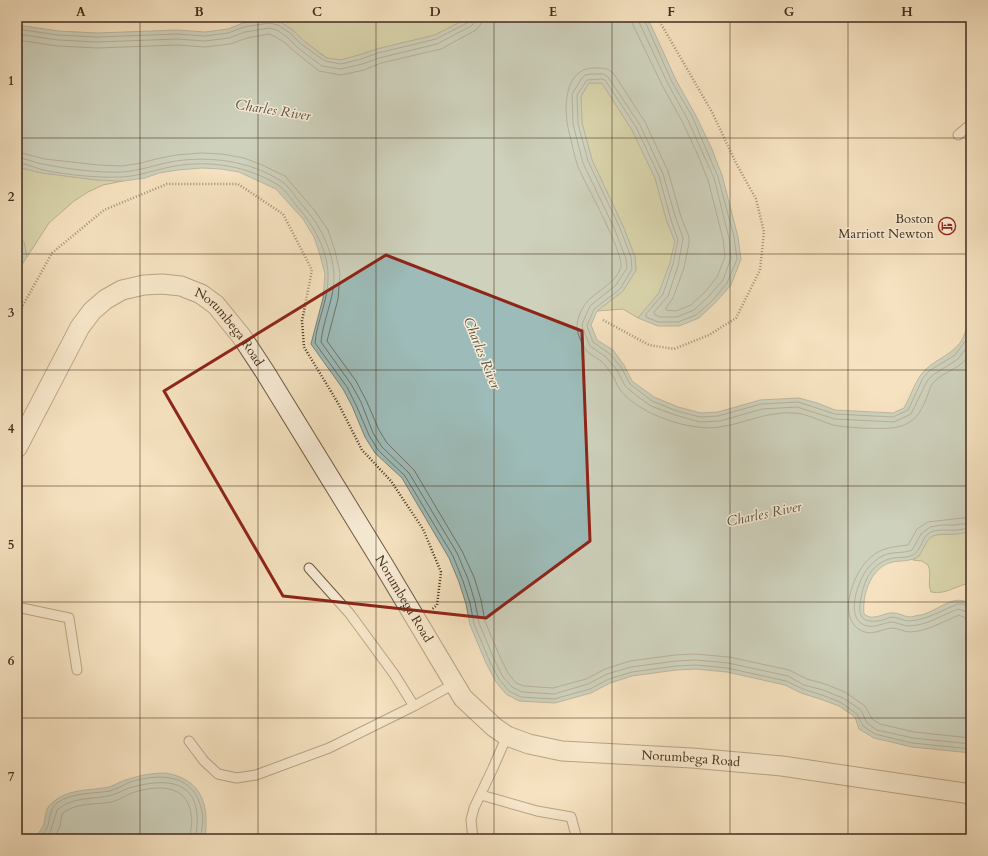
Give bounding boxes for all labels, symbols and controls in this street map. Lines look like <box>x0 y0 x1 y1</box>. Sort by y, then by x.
text: A <box>76 3 86 21</box>
text: B <box>194 3 204 21</box>
text: C <box>312 3 322 21</box>
text: D <box>429 3 441 21</box>
text: E <box>549 3 557 21</box>
text: F <box>667 3 675 21</box>
text: G <box>784 3 795 21</box>
text: H <box>901 3 913 21</box>
text: 1 <box>8 72 14 90</box>
water label: Charles River <box>234 95 313 125</box>
text: 2 <box>8 188 15 206</box>
place label: Boston Marriott Newton <box>838 210 935 243</box>
hotel icon: Boston Marriott Newton <box>937 216 957 236</box>
street label: Norumbega Road <box>192 283 268 370</box>
text: 3 <box>8 304 15 322</box>
water label: Charles River <box>459 314 505 392</box>
text: 4 <box>8 420 15 438</box>
water label: Charles River <box>725 497 804 531</box>
text: 5 <box>8 536 14 554</box>
street label: Norumbega Road <box>371 552 437 646</box>
text: 6 <box>8 652 15 670</box>
street label: Norumbega Road <box>641 746 741 771</box>
text: 7 <box>8 768 15 786</box>

